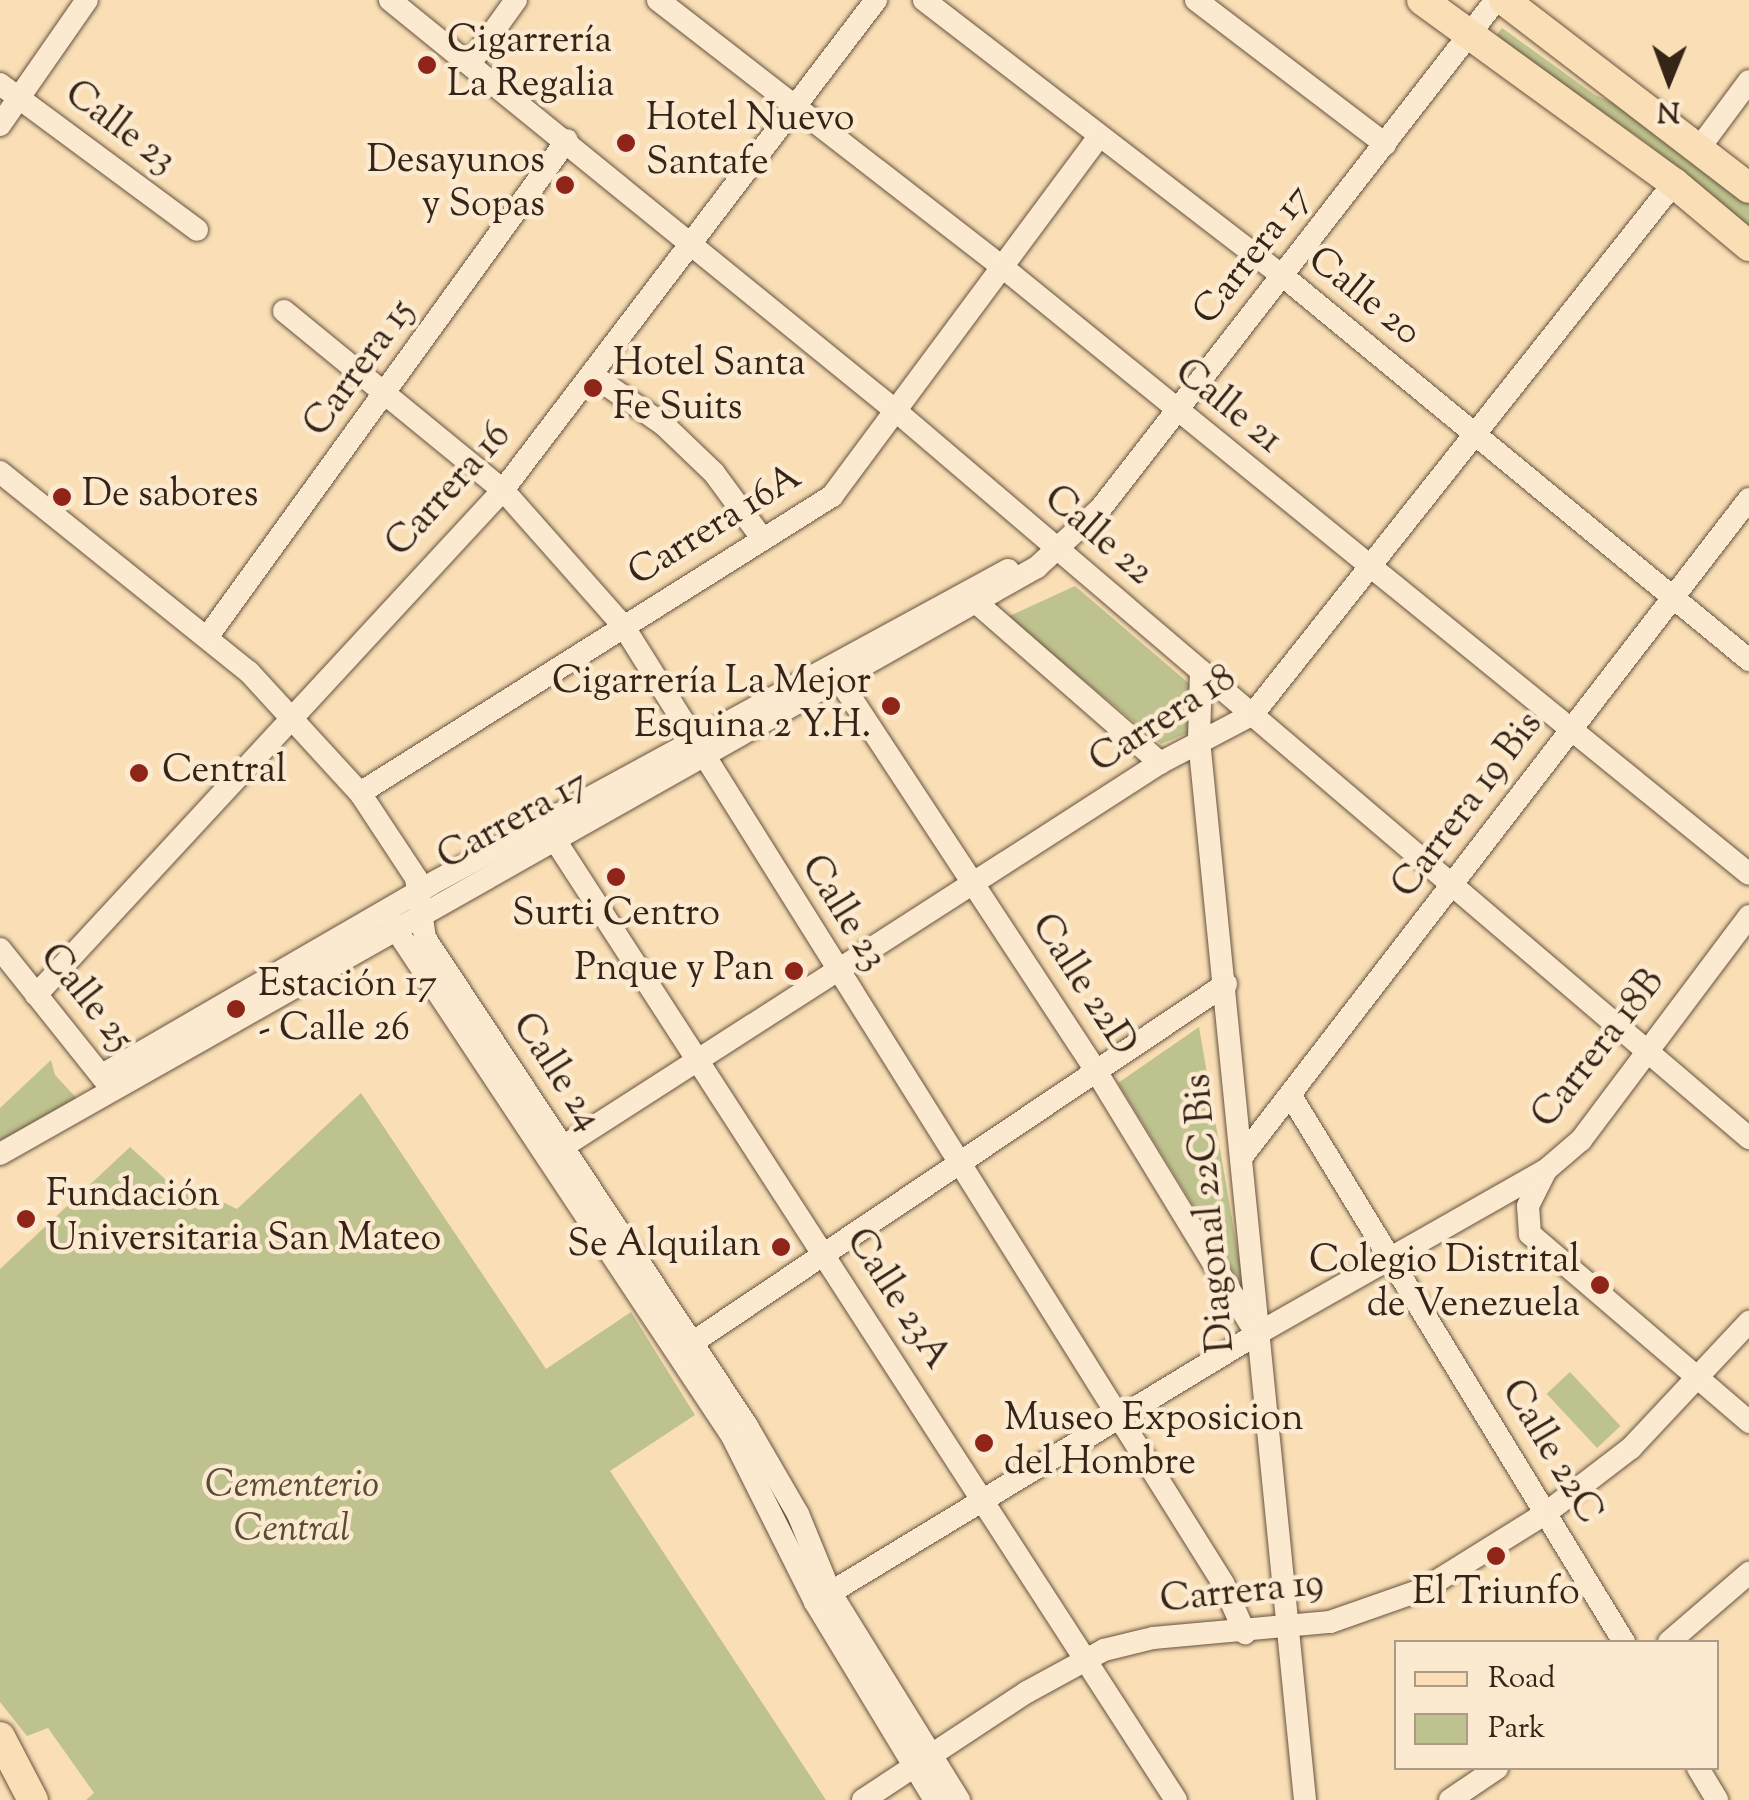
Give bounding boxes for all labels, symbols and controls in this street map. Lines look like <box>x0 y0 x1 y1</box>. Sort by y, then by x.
place label: Cigarrería La Regalia <box>447 20 614 110</box>
north arrow <box>1619 30 1719 130</box>
marker: Cigarrería La Regalia <box>416 54 438 76</box>
street label: Calle 23 <box>54 72 184 186</box>
text: N <box>1657 90 1680 130</box>
place label: Hotel Nuevo Santafe <box>646 98 855 188</box>
marker: Hotel Nuevo Santafe <box>615 132 637 154</box>
place label: Desayunos y Sopas <box>367 140 545 230</box>
marker: Desayunos y Sopas <box>554 174 576 196</box>
street label: Carrera 17 <box>1185 177 1323 335</box>
street label: Calle 20 <box>1297 239 1429 357</box>
street label: Carrera 15 <box>296 291 426 447</box>
place label: Hotel Santa Fe Suits <box>613 343 806 432</box>
street label: Calle 21 <box>1164 351 1290 465</box>
marker: Hotel Santa Fe Suits <box>582 377 604 399</box>
street label: Carrera 16 <box>378 414 522 568</box>
street label: Carrera 16A <box>621 456 811 598</box>
place label: De sabores <box>82 474 258 520</box>
street label: Calle 22 <box>1033 477 1161 597</box>
marker: De sabores <box>51 486 73 508</box>
street label: Carrera 18 <box>1082 657 1246 785</box>
place label: Cigarrería La Mejor Esquina 2 Y.H. <box>552 661 871 751</box>
marker: Cigarrería La Mejor Esquina 2 Y.H. <box>880 695 902 717</box>
street label: Carrera 19 Bis <box>1384 704 1554 908</box>
place label: Central <box>162 750 287 796</box>
marker: Central <box>126 760 152 786</box>
street label: Carrera 17 <box>431 762 597 882</box>
street label: Calle 23 <box>789 848 895 980</box>
marker: Surti Centro <box>605 866 627 888</box>
place label: Surti Centro <box>512 893 720 939</box>
street label: Calle 22D <box>1019 907 1145 1065</box>
street label: Calle 25 <box>28 936 142 1062</box>
place label: Pnque y Pan <box>575 948 774 994</box>
marker: Pnque y Pan <box>783 960 805 982</box>
street label: Carrera 18B <box>1524 961 1676 1139</box>
place label: Estación 17 - Calle 26 <box>258 964 437 1054</box>
marker: Estación 17 - Calle 26 <box>223 996 249 1022</box>
street label: Calle 24 <box>500 1006 610 1140</box>
street label: Diagonal 22C Bis <box>1177 1072 1247 1354</box>
place label: Fundación Universitaria San Mateo <box>46 1174 441 1264</box>
marker: Fundación Universitaria San Mateo <box>15 1208 37 1230</box>
street label: Calle 23A <box>834 1221 958 1379</box>
place label: Se Alquilan <box>567 1224 761 1270</box>
marker: Se Alquilan <box>770 1236 792 1258</box>
place label: Colegio Distrital de Venezuela <box>1309 1240 1580 1330</box>
marker: Colegio Distrital de Venezuela <box>1589 1274 1611 1296</box>
street label: Calle 22C <box>1489 1372 1611 1534</box>
place label: Museo Exposicion del Hombre <box>1004 1398 1304 1488</box>
marker: Museo Exposicion del Hombre <box>973 1432 995 1454</box>
park label: Cementerio Central <box>205 1465 379 1555</box>
marker: El Triunfo <box>1485 1545 1507 1567</box>
street label: Carrera 19 <box>1158 1563 1326 1625</box>
place label: El Triunfo <box>1412 1572 1580 1618</box>
legend <box>1394 1640 1719 1770</box>
text: Road <box>1488 1658 1555 1701</box>
text: Park <box>1488 1708 1545 1751</box>

